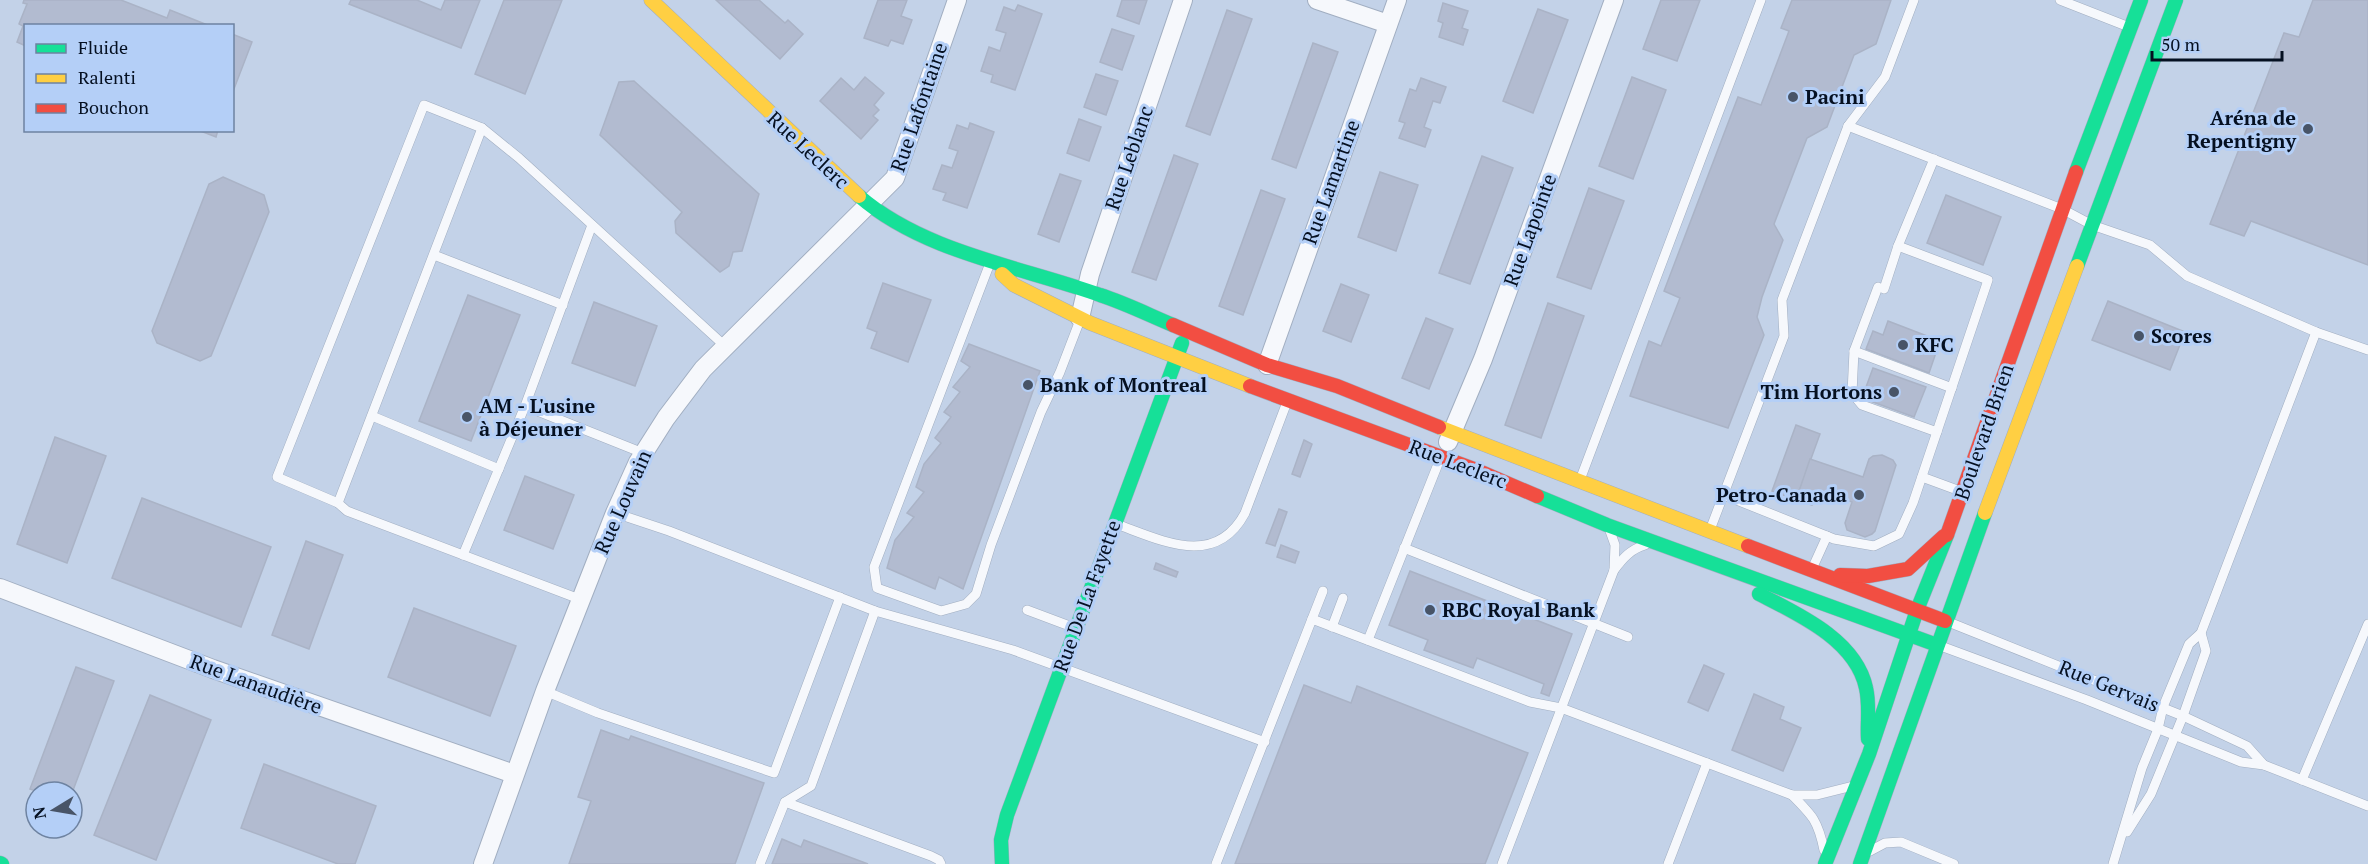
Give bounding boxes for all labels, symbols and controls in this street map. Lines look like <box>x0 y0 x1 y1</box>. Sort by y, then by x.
legend <box>24 24 234 132</box>
scale bar <box>2152 24 2282 62</box>
text: 50 m <box>2161 32 2201 56</box>
text: Fluide <box>78 35 128 59</box>
street label: Rue Lafontaine <box>884 39 953 175</box>
text: Ralenti <box>78 65 136 89</box>
place label: Pacini <box>1805 83 1865 110</box>
marker: Pacini <box>1786 90 1800 104</box>
text: Bouchon <box>78 95 149 119</box>
street label: Rue Leblanc <box>1098 102 1159 213</box>
place label: Aréna de Repentigny <box>2187 104 2296 154</box>
street label: Rue Leclerc <box>762 105 855 194</box>
street label: Rue Lamartine <box>1296 116 1366 248</box>
marker: Aréna de Repentigny <box>2301 122 2315 136</box>
street label: Rue Lapointe <box>1497 170 1562 290</box>
place label: Scores <box>2151 322 2212 349</box>
marker: Scores <box>2132 329 2146 343</box>
place label: KFC <box>1915 331 1954 358</box>
marker: KFC <box>1896 338 1910 352</box>
street label: Boulevard Brien <box>1948 360 2020 504</box>
place label: Bank of Montreal <box>1040 371 1208 398</box>
marker: Bank of Montreal <box>1021 378 1035 392</box>
place label: Tim Hortons <box>1760 378 1882 405</box>
marker: Tim Hortons <box>1887 385 1901 399</box>
place label: AM - L'usine à Déjeuner <box>479 392 596 442</box>
marker: AM - L'usine à Déjeuner <box>460 410 474 424</box>
street label: Rue Leclerc <box>1405 433 1511 495</box>
street label: Rue Louvain <box>588 446 657 558</box>
place label: Petro-Canada <box>1716 481 1847 508</box>
marker: Petro-Canada <box>1852 488 1866 502</box>
street label: Rue De La Fayette <box>1047 516 1127 676</box>
place label: RBC Royal Bank <box>1442 596 1595 623</box>
marker: RBC Royal Bank <box>1423 603 1437 617</box>
street label: Rue Lanaudière <box>186 647 326 720</box>
street label: Rue Gervais <box>2055 653 2163 718</box>
north arrow <box>24 780 84 840</box>
text: N <box>27 805 51 821</box>

